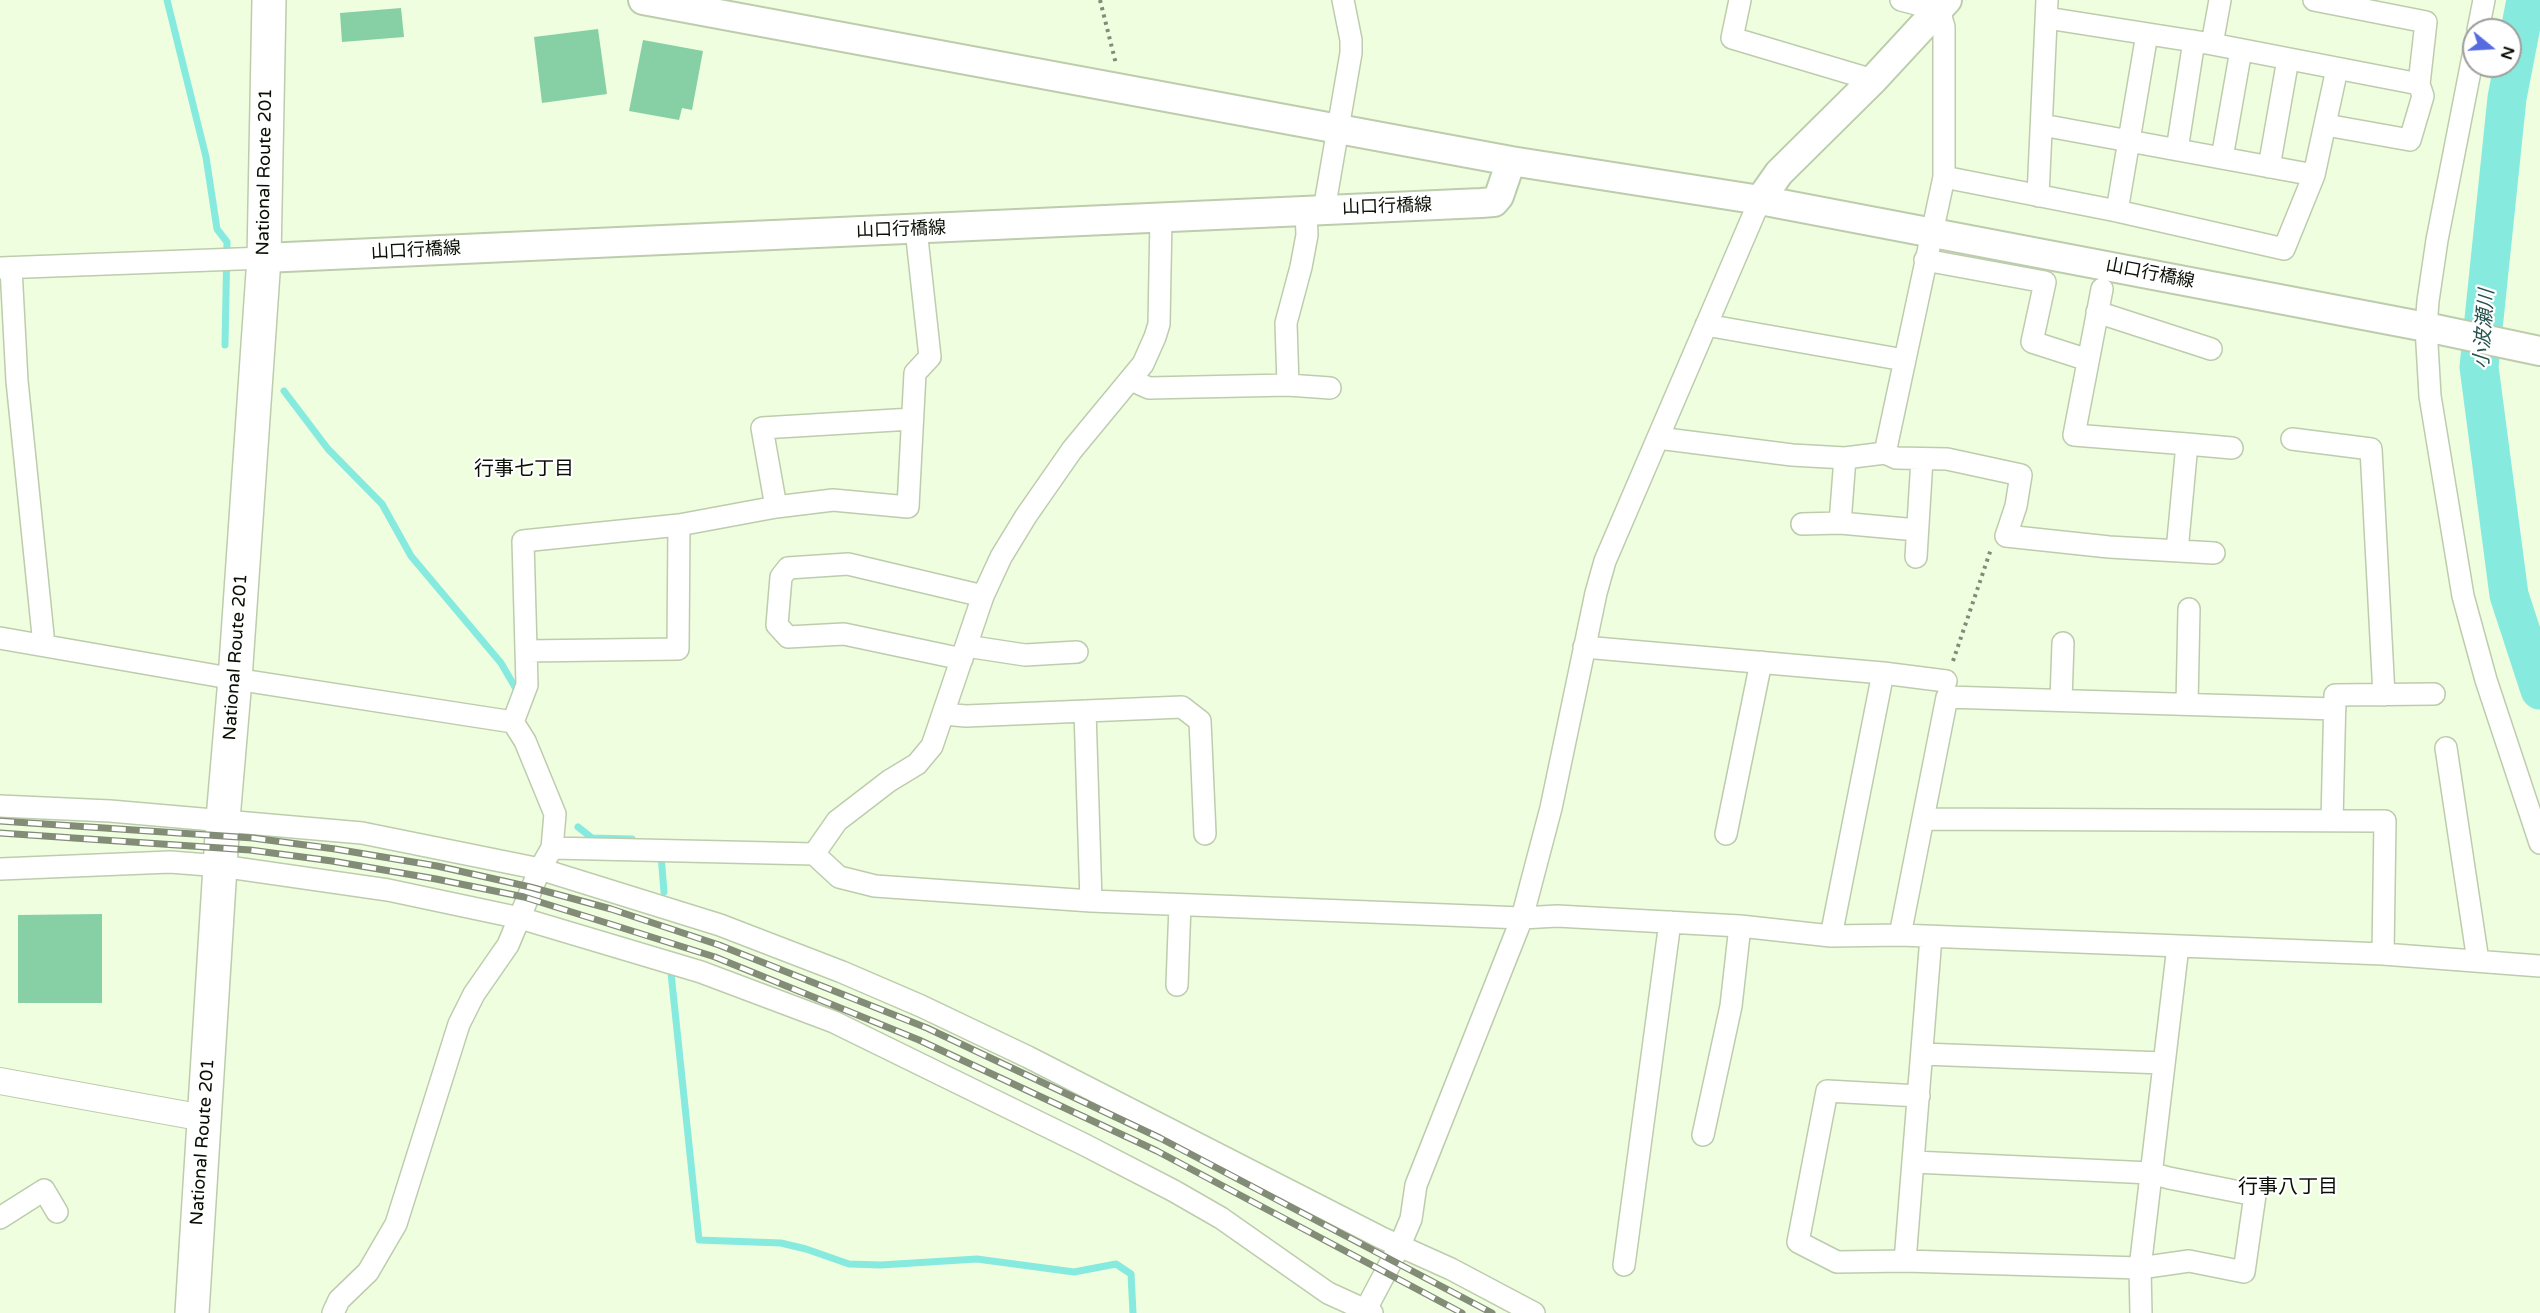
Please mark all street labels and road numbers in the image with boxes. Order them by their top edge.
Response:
street label: National Route 201 [253,88,277,256]
street label: 山口行橋線 [1342,195,1432,219]
street label: 山口行橋線 [856,218,946,242]
street label: 山口行橋線 [370,238,462,264]
street label: 山口行橋線 [2104,255,2196,293]
street label: National Route 201 [219,573,253,741]
street label: National Route 201 [186,1058,220,1226]

